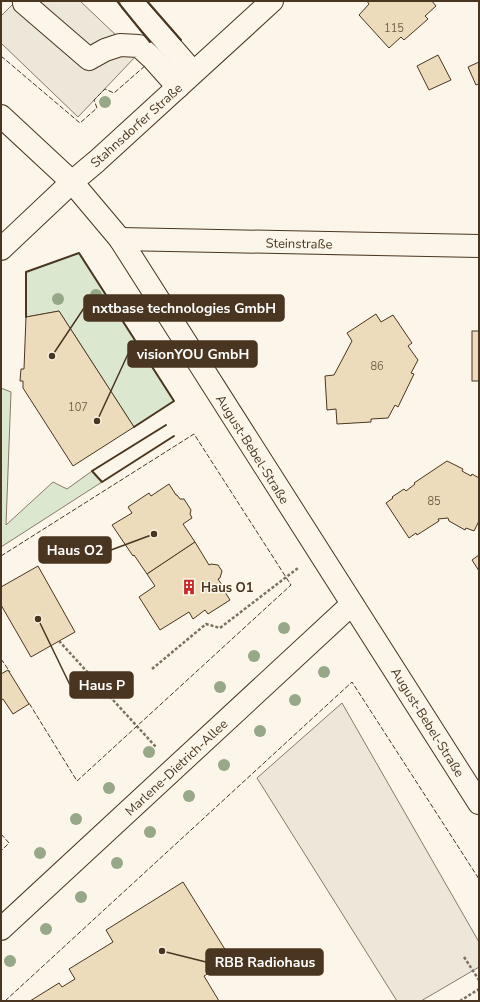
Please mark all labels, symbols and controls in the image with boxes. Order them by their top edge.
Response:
house number: 115 [384,21,404,36]
street label: Stahnsdorfer Straße [87,79,187,172]
street label: Steinstraße [265,234,333,254]
callout: nxtbase technologies GmbH [84,295,284,321]
text: nxtbase technologies GmbH [92,299,276,318]
callout: visionYOU GmbH [128,341,257,367]
text: visionYOU GmbH [136,345,249,364]
house number: 86 [370,359,384,374]
street label: August-Bebel-Straße [211,391,293,508]
house number: 107 [68,400,88,415]
house number: 85 [427,494,441,509]
callout: Haus O2 [39,537,111,563]
text: Haus O2 [47,541,103,560]
building icon: Haus O1 [180,578,198,596]
place label: Haus O1 [201,579,254,597]
street label: August-Bebel-Straße [386,664,468,781]
callout: Haus P [70,672,133,698]
text: Haus P [79,676,125,695]
street label: Marlene-Dietrich-Allee [121,715,232,820]
callout: RBB Radiohaus [206,949,323,975]
text: RBB Radiohaus [215,953,315,972]

